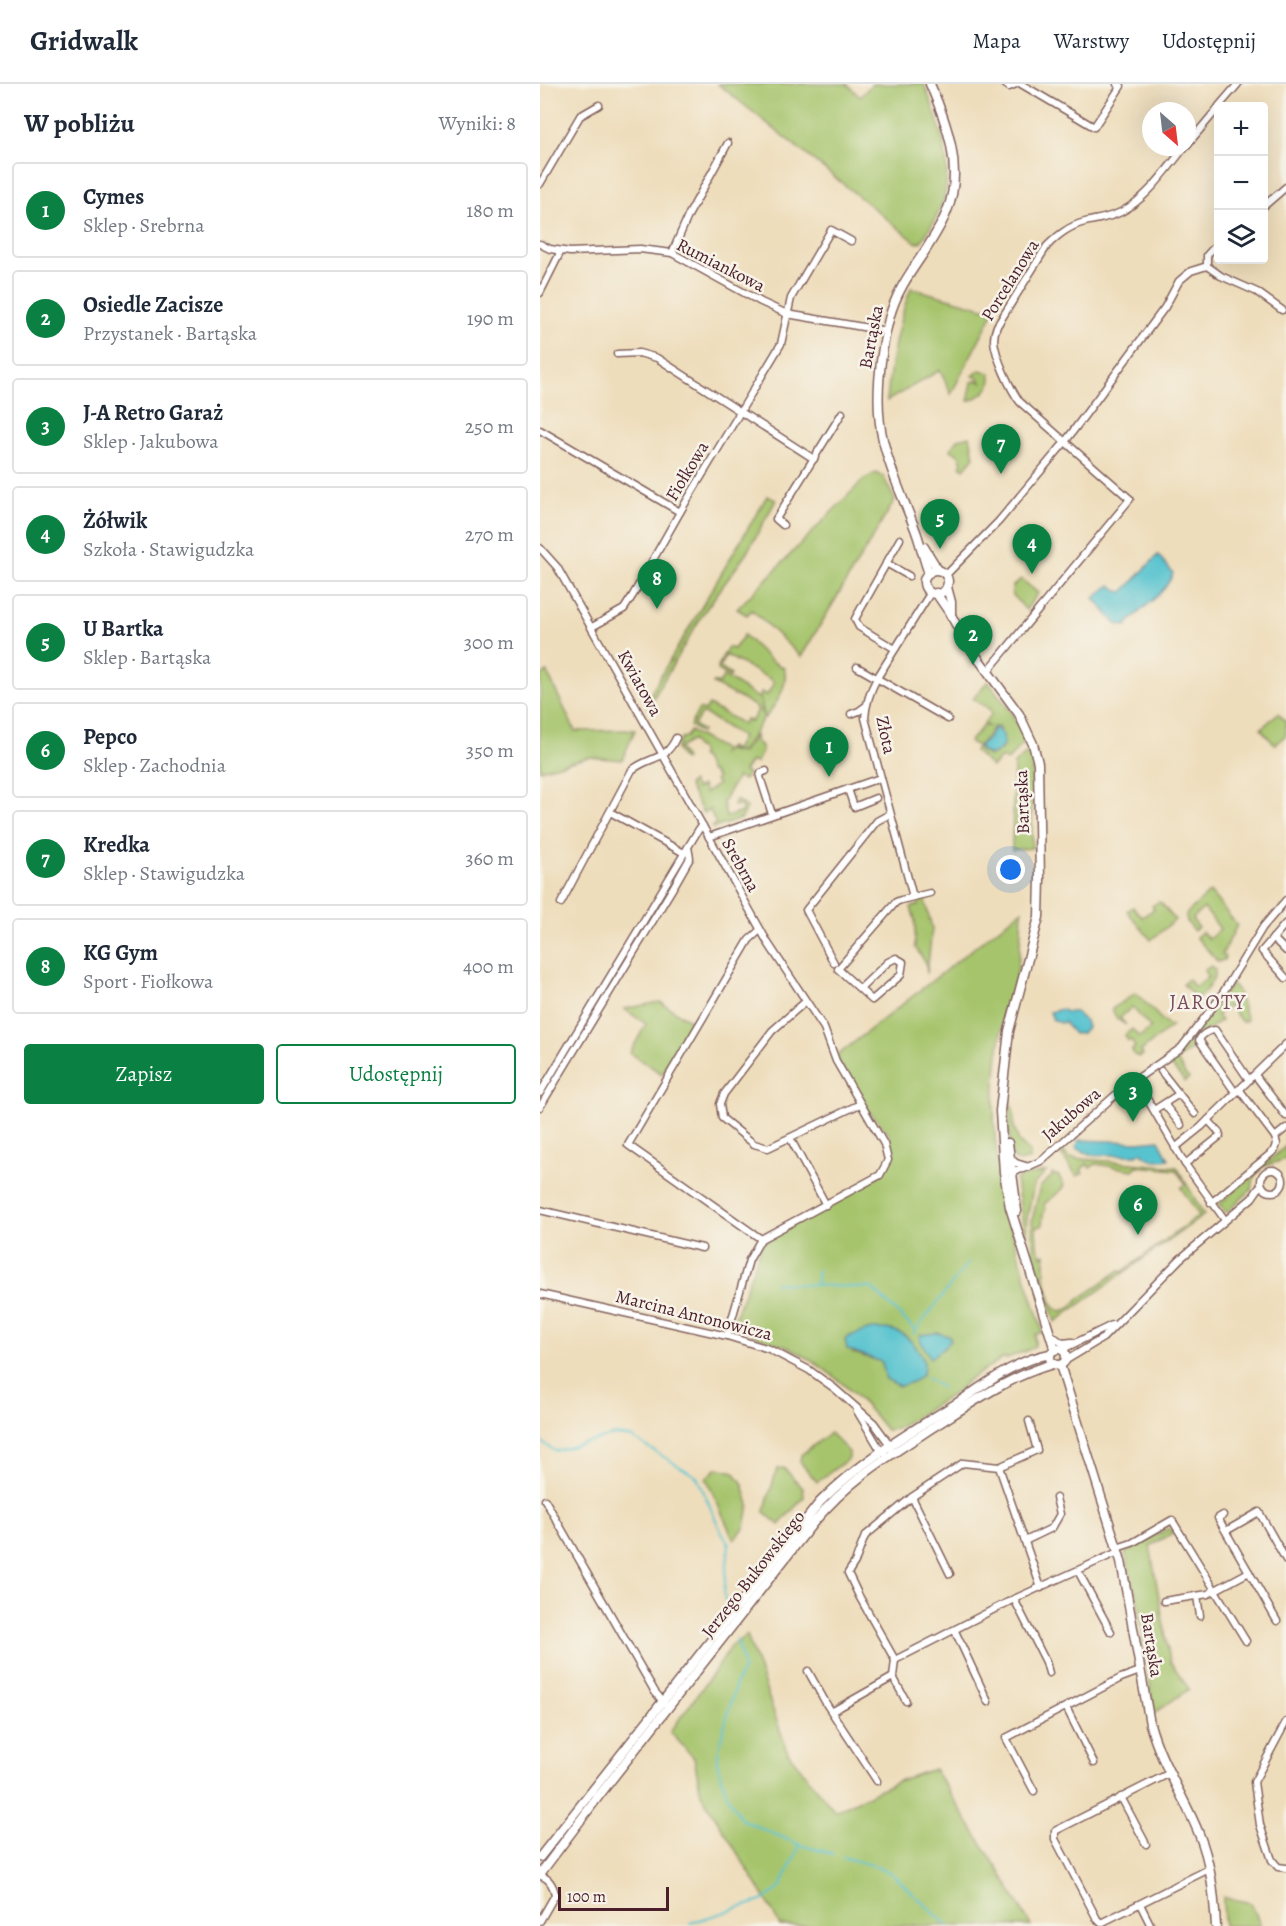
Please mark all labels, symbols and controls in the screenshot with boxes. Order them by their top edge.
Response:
text: Gridwalk [30,22,138,60]
text: Mapa [973,27,1021,55]
text: Warstwy [1054,27,1129,55]
text: Udostępnij [1162,27,1256,55]
north arrow [1142,102,1196,156]
map controls [1214,102,1268,264]
button: + [1214,102,1268,156]
text: W pobliżu [24,106,135,141]
text: Wyniki: 8 [438,110,516,137]
button: − [1214,156,1268,210]
text: Cymes [83,182,144,212]
text: 1 [42,197,49,224]
text: 180 m [466,197,514,224]
button: layers [1214,210,1268,264]
text: Sklep · Srebrna [83,212,205,239]
street label: Rumiankowa [673,232,770,298]
street label: Porcelanowa [975,234,1045,326]
text: Osiedle Zacisze [83,290,224,320]
street label: Bartąska [853,302,889,371]
text: 2 [41,305,50,332]
text: 190 m [467,305,514,332]
text: Przystanek · Bartąska [83,320,257,347]
text: J-A Retro Garaż [83,398,223,428]
text: 3 [41,413,50,440]
text: 250 m [465,413,514,440]
pin: 7 [982,424,1020,474]
text: Sklep · Jakubowa [83,428,219,455]
street label: Fiołkowa [660,436,715,505]
pin: 5 [920,500,960,549]
text: Żółwik [83,506,147,536]
text: 4 [41,521,50,548]
text: 270 m [465,521,514,548]
pin: 4 [1012,524,1052,574]
text: Szkoła · Stawigudzka [83,536,254,563]
pin: 8 [638,560,676,609]
text: U Bartka [83,614,164,644]
pin: 2 [954,616,992,665]
text: 5 [41,629,50,656]
text: 300 m [464,629,514,656]
text: Sklep · Bartąska [83,644,211,671]
street label: Kwiatowa [612,646,668,721]
street label: Złota [870,714,902,757]
text: Pepco [83,722,137,752]
pin: 1 [810,728,848,777]
text: 6 [41,737,50,764]
text: 350 m [466,737,514,764]
text: Sklep · Zachodnia [83,752,226,779]
street label: Bartąska [1009,769,1035,835]
text: Kredka [83,830,150,860]
street label: Srebrna [716,834,766,897]
text: 7 [41,845,50,872]
text: 360 m [465,845,514,872]
your location [996,855,1025,884]
text: Sklep · Stawigudzka [83,860,245,887]
text: KG Gym [83,938,158,968]
text: 8 [41,953,50,980]
text: 400 m [463,953,514,980]
text: Sport · Fiołkowa [83,968,213,995]
district label: JAROTY [1169,988,1247,1016]
button: Zapisz [24,1044,264,1104]
button: Udostępnij [276,1044,516,1104]
pin: 3 [1114,1072,1152,1122]
street label: Jakubowa [1036,1081,1106,1146]
pin: 6 [1118,1186,1158,1235]
street label: Marcina Antonowicza [613,1284,775,1346]
street label: Jerzego Bukowskiego [696,1505,810,1643]
street label: Bartąska [1135,1611,1169,1679]
scale bar [558,1884,669,1912]
text: 100 m [567,1886,606,1908]

